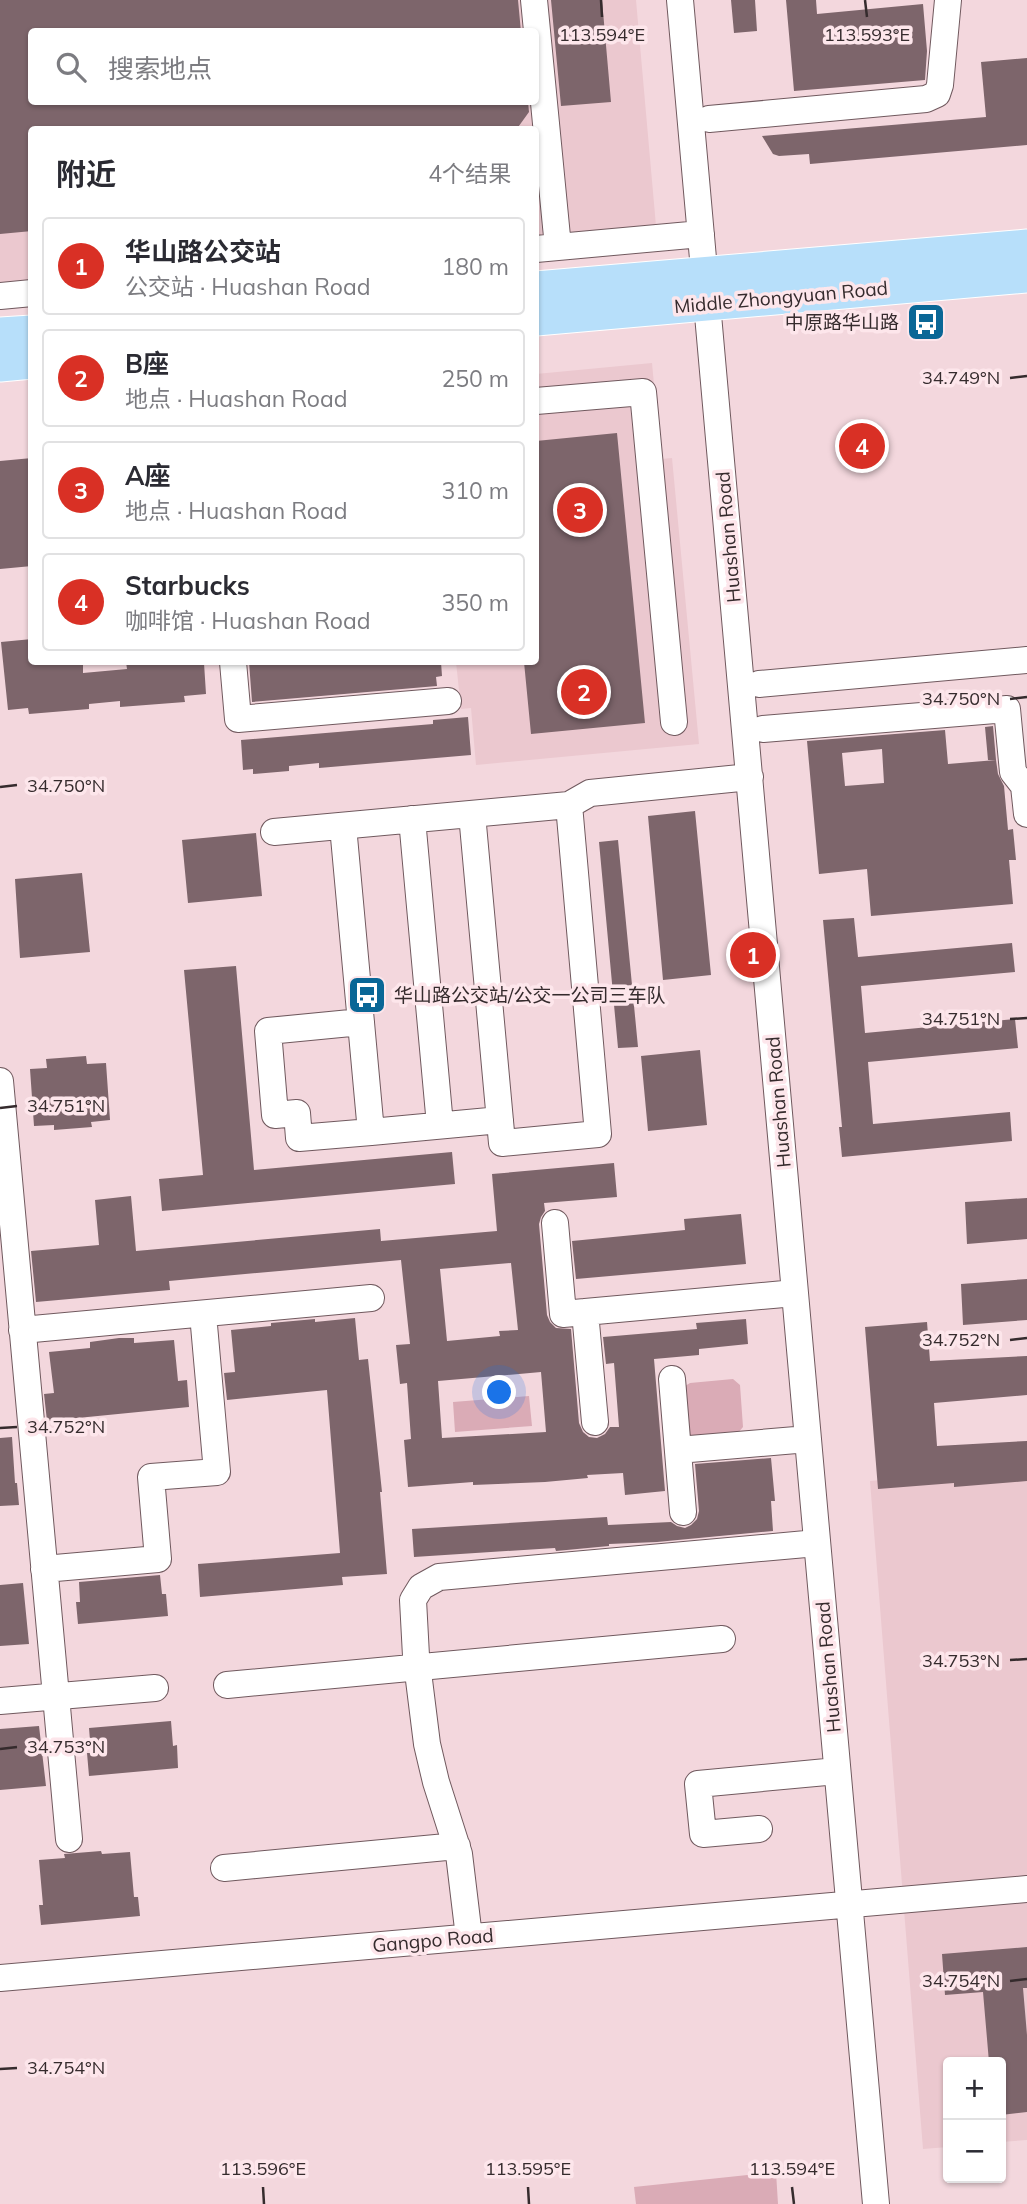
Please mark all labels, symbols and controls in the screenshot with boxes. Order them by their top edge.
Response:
text: 113.594°E [559,23,645,46]
text: 113.593°E [824,23,910,46]
search box [28,28,539,105]
icon: search [52,48,90,86]
text: 搜索地点 [108,52,212,85]
text: 附近 [56,155,116,193]
text: 4个结果 [428,159,511,188]
text: 华山路公交站 [125,235,281,268]
text: 1 [74,252,88,281]
text: 180 m [441,252,509,281]
text: 公交站 · Huashan Road [125,272,371,301]
street label: Middle Zhongyuan Road [673,276,889,318]
bus stop icon: 中原路华山路 [905,301,947,343]
place label: 中原路华山路 [785,310,899,334]
text: B座 [125,347,169,380]
text: 2 [74,364,88,393]
text: 250 m [441,364,509,393]
text: 34.749°N [922,366,1000,389]
text: 地点 · Huashan Road [125,384,348,413]
pin: 4 [839,420,885,472]
text: A座 [125,459,171,492]
street label: Huashan Road [710,470,746,604]
text: 3 [74,476,88,505]
text: 310 m [441,476,509,505]
pin: 3 [557,484,603,536]
text: 地点 · Huashan Road [125,496,348,525]
text: Starbucks [125,569,250,602]
text: 4 [74,588,88,617]
text: 350 m [441,588,509,617]
text: 咖啡馆 · Huashan Road [125,606,371,635]
pin: 2 [561,666,607,718]
text: 34.750°N [922,687,1000,710]
text: 34.750°N [27,774,105,797]
pin: 1 [730,929,776,981]
bus stop icon: 华山路公交站/公交一公司三车队 [346,974,388,1016]
place label: 华山路公交站/公交一公司三车队 [394,983,665,1007]
text: 34.751°N [922,1007,1000,1030]
street label: Huashan Road [760,1035,796,1169]
text: 34.751°N [27,1094,105,1117]
text: 34.752°N [922,1328,1000,1351]
your location [482,1375,516,1409]
text: 34.752°N [27,1415,105,1438]
street label: Huashan Road [810,1600,846,1734]
text: 34.753°N [922,1649,1000,1672]
text: 34.753°N [27,1735,105,1758]
street label: Gangpo Road [371,1923,495,1957]
text: 34.754°N [922,1969,1000,1992]
text: 34.754°N [27,2056,105,2079]
map controls [943,2057,1006,2183]
button: + [943,2057,1006,2120]
button: − [943,2120,1006,2183]
text: 113.596°E [220,2157,306,2180]
text: 113.595°E [485,2157,571,2180]
text: 113.594°E [749,2157,835,2180]

